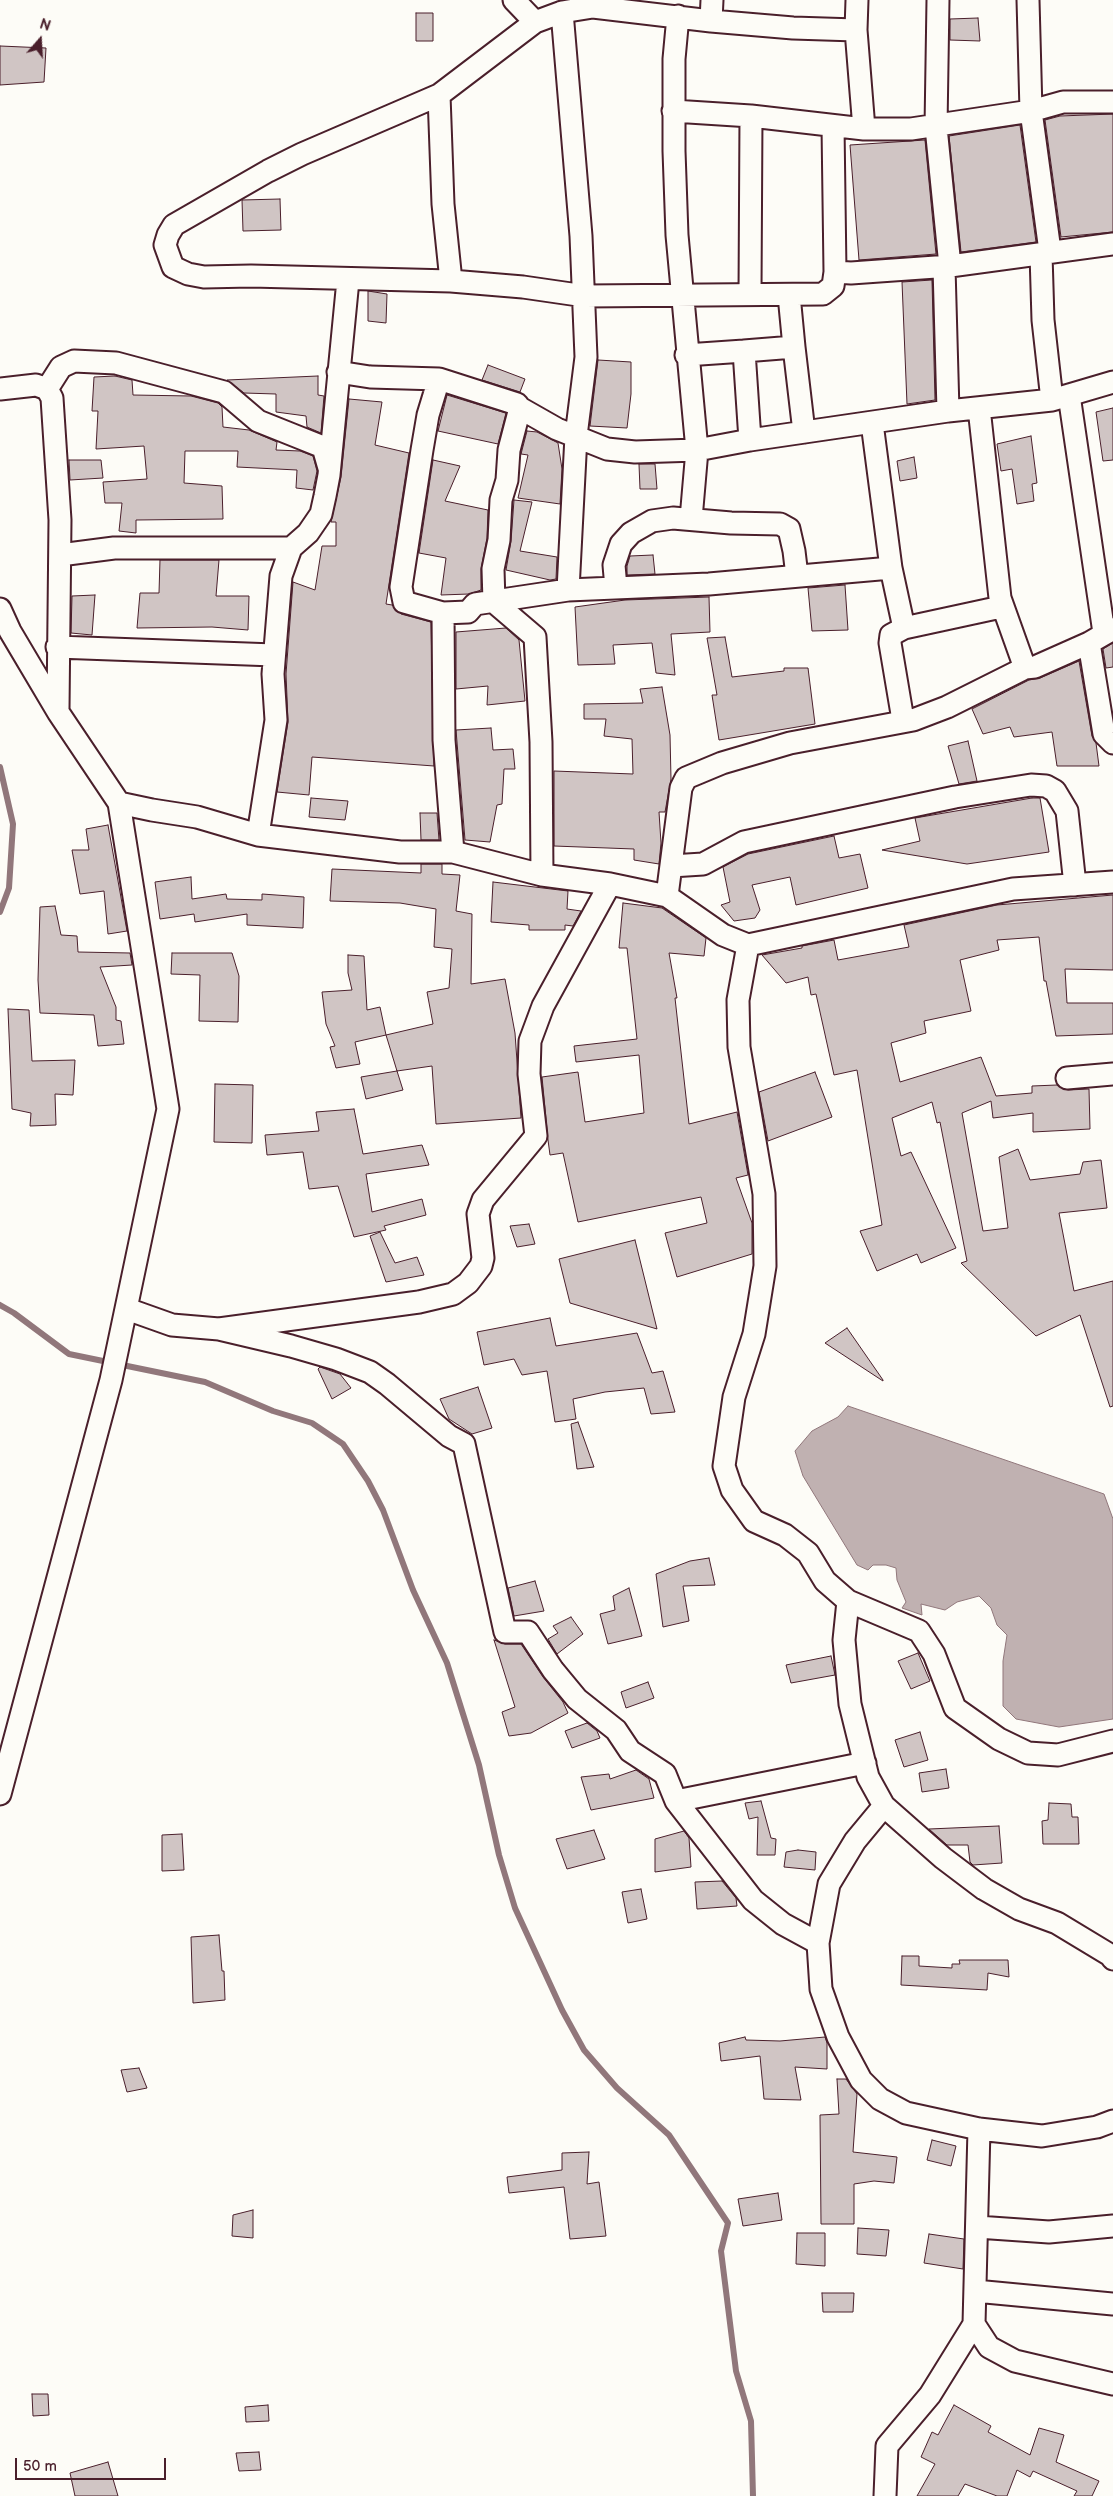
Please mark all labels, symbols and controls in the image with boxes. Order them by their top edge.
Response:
north arrow [15,15,65,65]
text: N [37,16,53,35]
scale bar [18,2448,169,2480]
text: 50 m [23,2457,57,2476]

